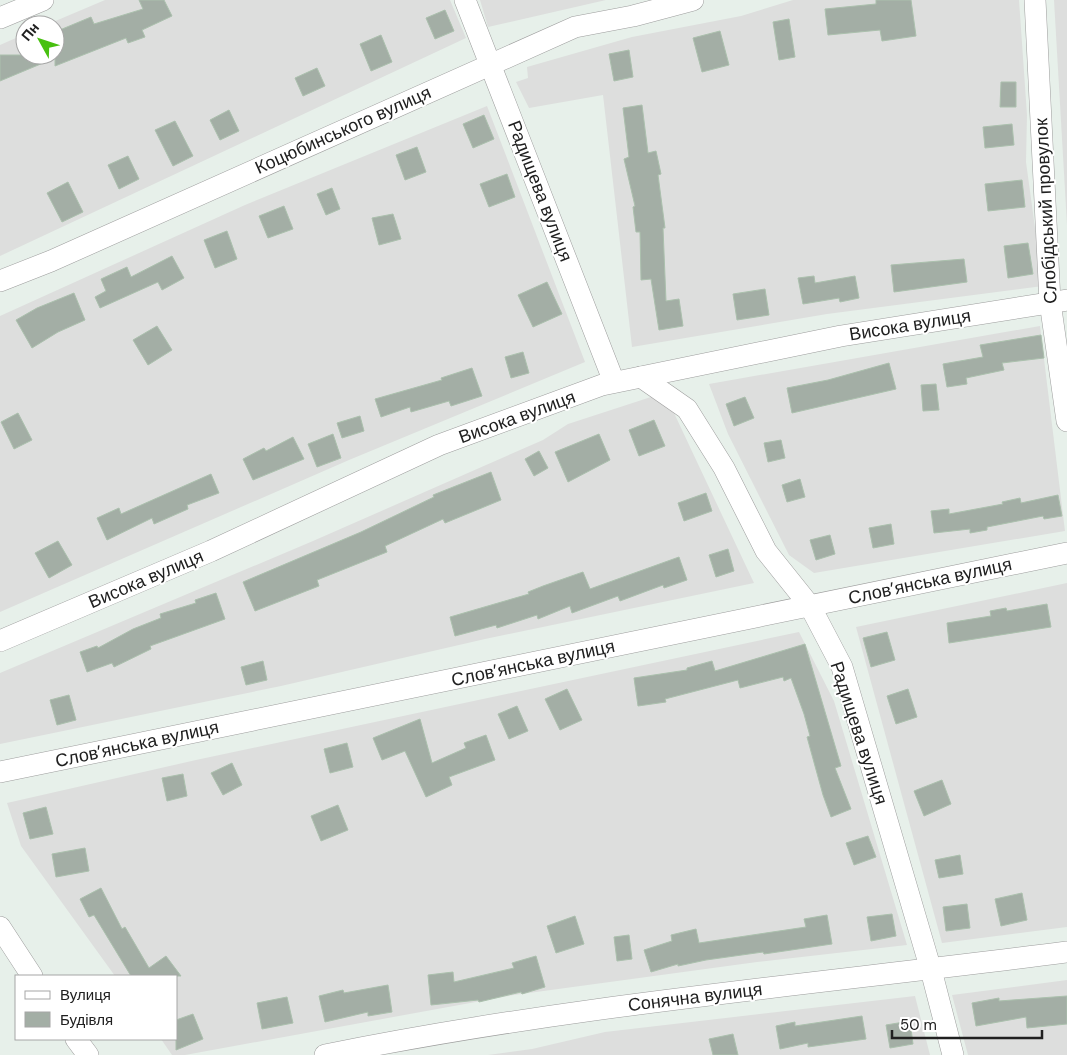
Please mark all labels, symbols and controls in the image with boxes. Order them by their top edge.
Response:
north arrow [15,15,65,65]
text: Пн [17,19,43,45]
street label: Коцюбинського вулиця [251,80,435,180]
street label: Радищева вулиця [502,117,578,265]
street label: Слобідський провулок [1029,117,1063,304]
street label: Висока вулиця [848,304,972,346]
street label: Висока вулиця [455,385,579,449]
street label: Висока вулиця [85,544,207,614]
street label: Слов’янська вулиця [846,552,1014,610]
street label: Слов’янська вулиця [449,634,617,692]
street label: Радищева вулиця [825,658,893,808]
street label: Слов’янська вулиця [53,715,221,773]
legend [15,975,178,1040]
street label: Сонячна вулиця [626,977,764,1017]
text: Вулиця [60,985,111,1005]
scale bar [892,1008,1042,1040]
text: Будівля [60,1010,113,1030]
text: 50 m [900,1015,937,1035]

